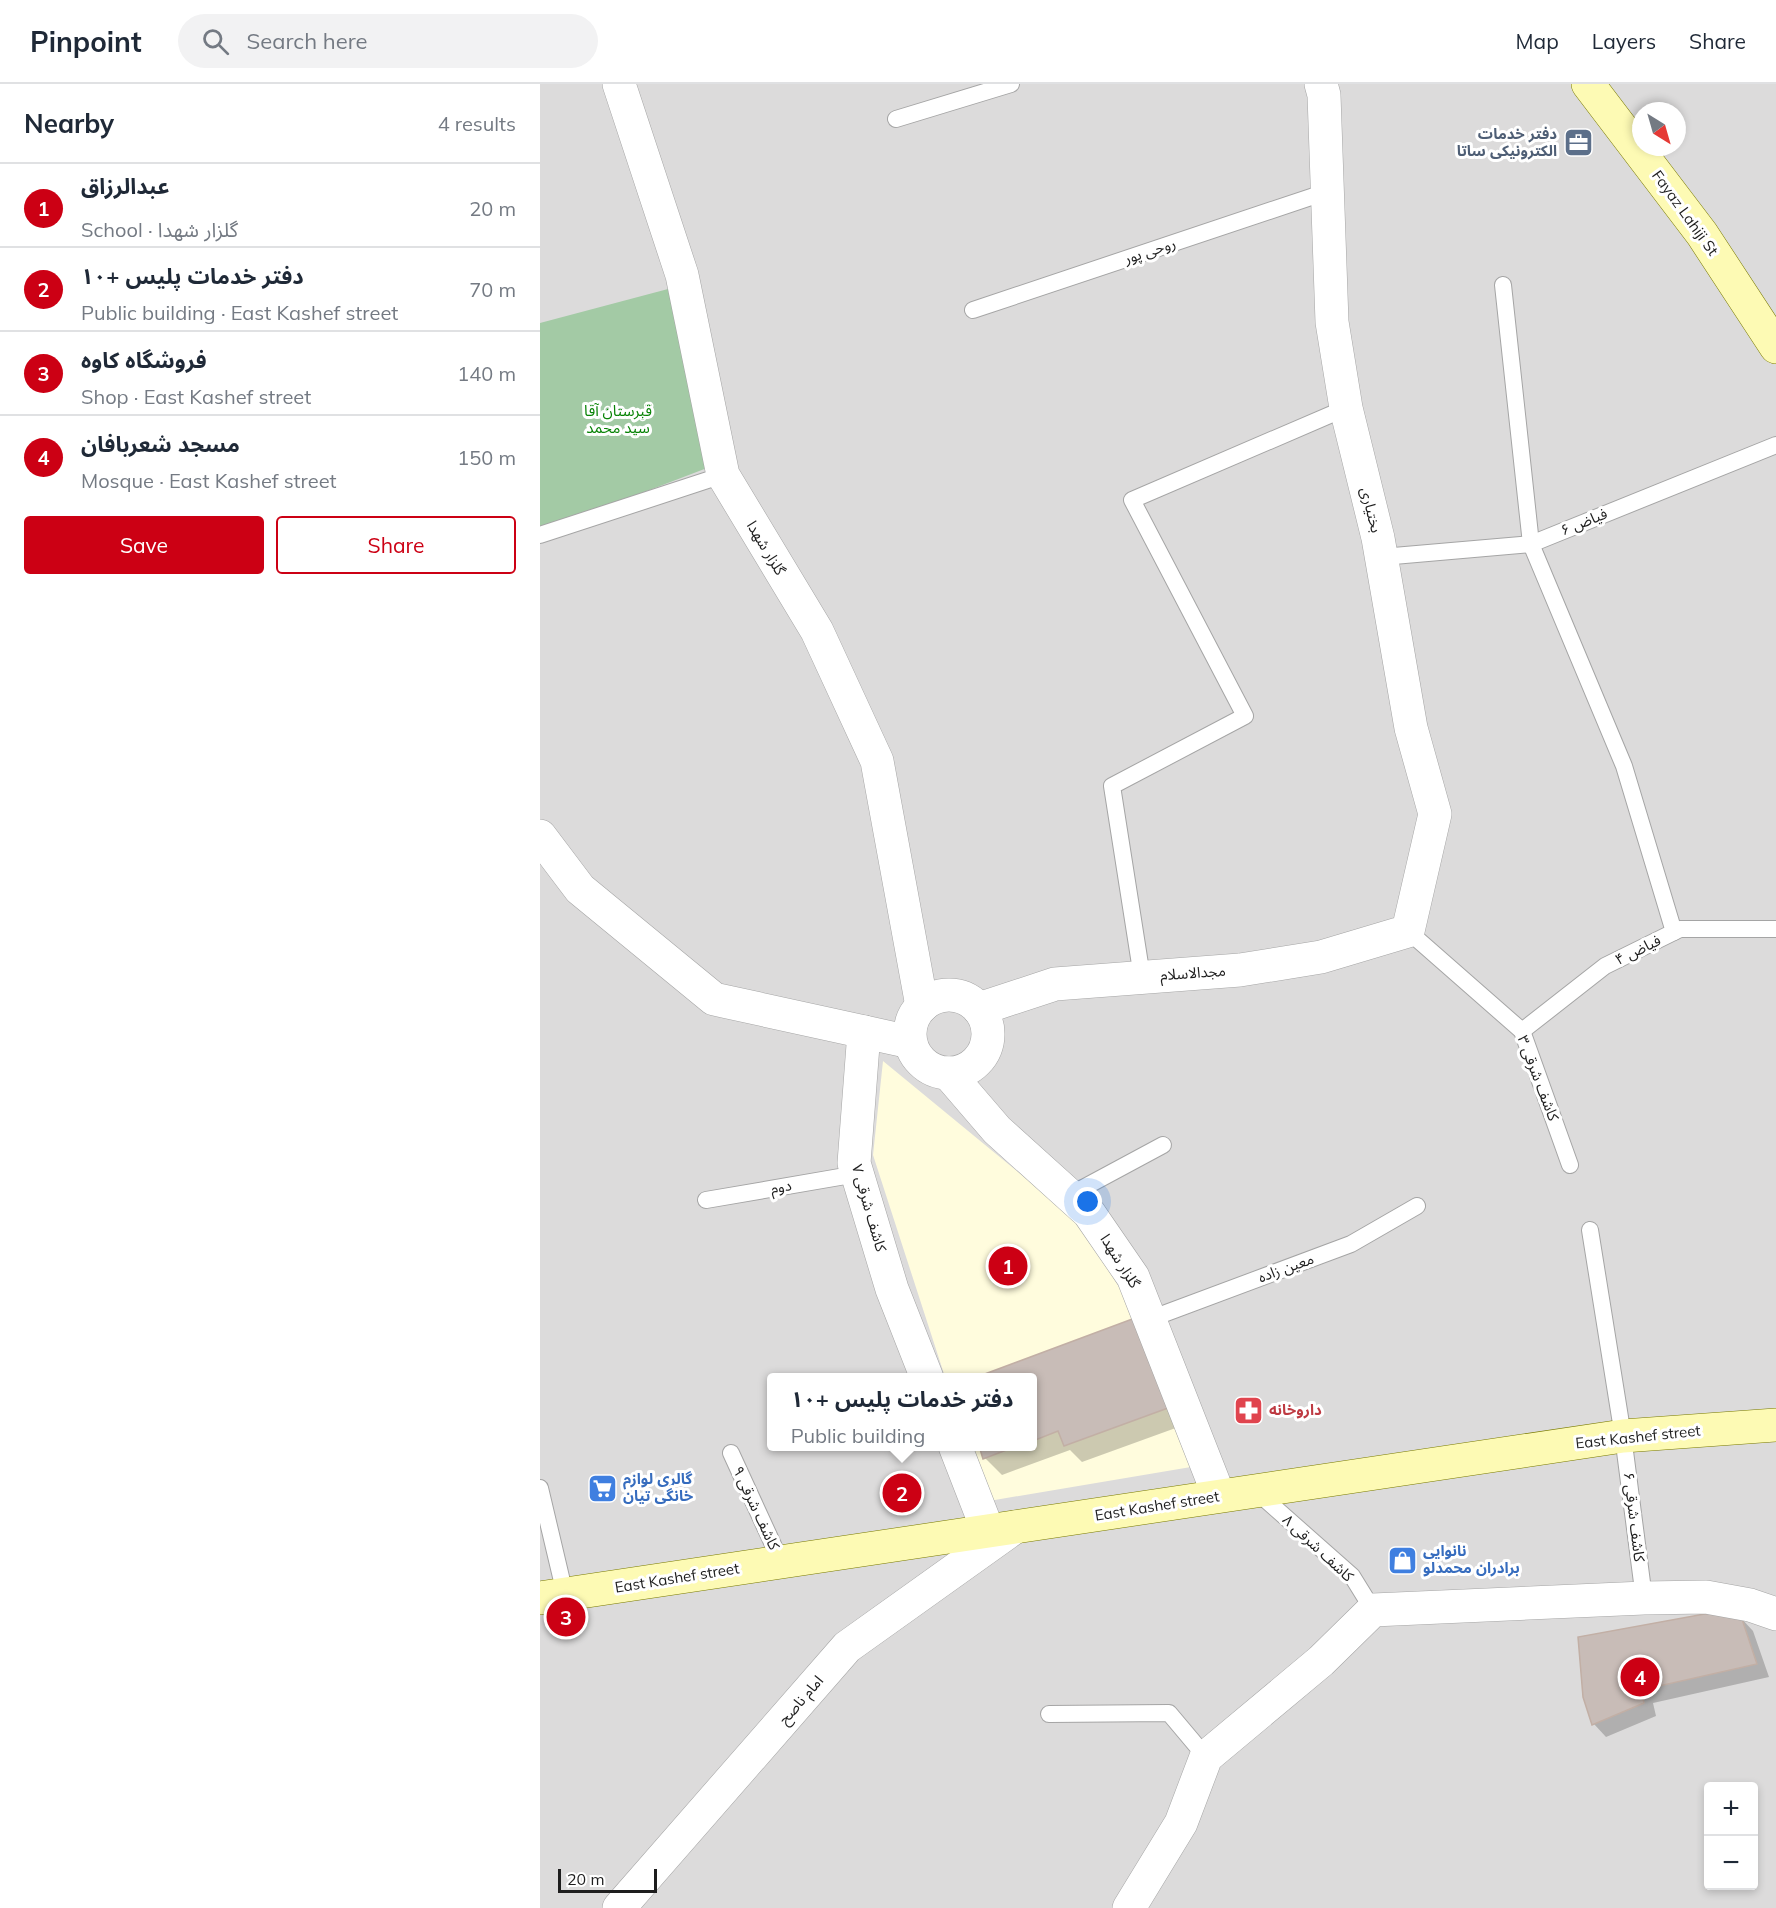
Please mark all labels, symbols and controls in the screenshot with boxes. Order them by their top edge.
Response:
search box [178,14,598,68]
text: Pinpoint [30,24,142,59]
icon: search [199,25,232,58]
text: Search here [247,27,368,55]
text: Map [1516,28,1559,54]
text: Layers [1592,28,1656,54]
text: Share [1689,28,1746,54]
north arrow [1632,102,1686,156]
text: Nearby [24,107,114,140]
text: 4 results [438,111,516,136]
place label: دفتر خدمات الکترونیکی ساتا [1457,124,1557,160]
office icon: دفتر خدمات الکترونیکی ساتا [1562,127,1594,159]
street label: Fayaz Lahiji St [1648,166,1723,259]
text: عبدالرزاق [81,172,169,200]
text: 1 [38,196,50,221]
text: 20 m [469,196,516,221]
text: School · گلزار شهدا [81,217,238,242]
street label: روحی پور [1121,233,1178,269]
text: دفتر خدمات پلیس +۱۰ [81,262,304,290]
text: 2 [38,277,50,302]
text: 70 m [469,277,516,302]
text: Public building · East Kashef street [81,300,398,325]
text: فروشگاه کاوه [81,346,207,374]
text: 3 [38,361,50,386]
text: 140 m [457,361,516,386]
text: Shop · East Kashef street [81,384,311,409]
park label: قبرستان آقا سید محمد [584,401,652,437]
text: مسجد شعربافان [81,430,240,458]
text: 4 [38,445,50,470]
text: 150 m [457,445,516,470]
text: Mosque · East Kashef street [81,468,337,493]
street label: بختیاری [1357,485,1386,535]
street label: فیاض ۶ [1558,503,1610,539]
button: Save [24,516,264,574]
button: Share [276,516,516,574]
street label: گلزار شهدا [743,517,790,579]
street label: فیاض ۴ [1612,930,1664,969]
street label: مجدالاسلام [1160,961,1227,986]
street label: کاشف شرقی ۳ [1513,1032,1564,1124]
street label: کاشف شرقی ۷ [848,1162,891,1255]
street label: دوم [769,1175,793,1200]
your location [1073,1187,1102,1216]
street label: گلزار شهدا [1096,1230,1145,1292]
pin: 1 [988,1244,1028,1288]
street label: معین زاده [1255,1249,1316,1286]
popup [767,1373,1037,1451]
text: دفتر خدمات پلیس +۱۰ [791,1385,1013,1413]
pharmacy icon: داروخانه [1232,1394,1264,1426]
place label: داروخانه [1269,1400,1322,1419]
street label: East Kashef street [1574,1420,1701,1453]
text: Public building [791,1423,925,1448]
street label: کاشف شرقی ۹ [729,1463,784,1553]
place label: گالری لوازم خانگی تیان [623,1469,694,1505]
pin: 2 [882,1470,922,1516]
street label: کاشف شرقی ۶ [1620,1471,1650,1564]
supermarket icon: گالری لوازم خانگی تیان [586,1472,618,1504]
street label: East Kashef street [1093,1486,1220,1525]
street label: کاشف شرقی ۸ [1279,1510,1358,1586]
place label: نانوایی برادران محمدلو [1423,1541,1520,1577]
shop icon: نانوایی برادران محمدلو [1386,1544,1418,1576]
street label: East Kashef street [613,1558,740,1597]
pin: 3 [546,1594,586,1640]
pin: 4 [1620,1654,1660,1700]
street label: امام ناصح [774,1671,829,1730]
map controls [1704,1782,1758,1890]
button: + [1704,1782,1758,1836]
button: − [1704,1836,1758,1890]
scale bar [558,1866,657,1894]
text: 20 m [567,1869,604,1889]

